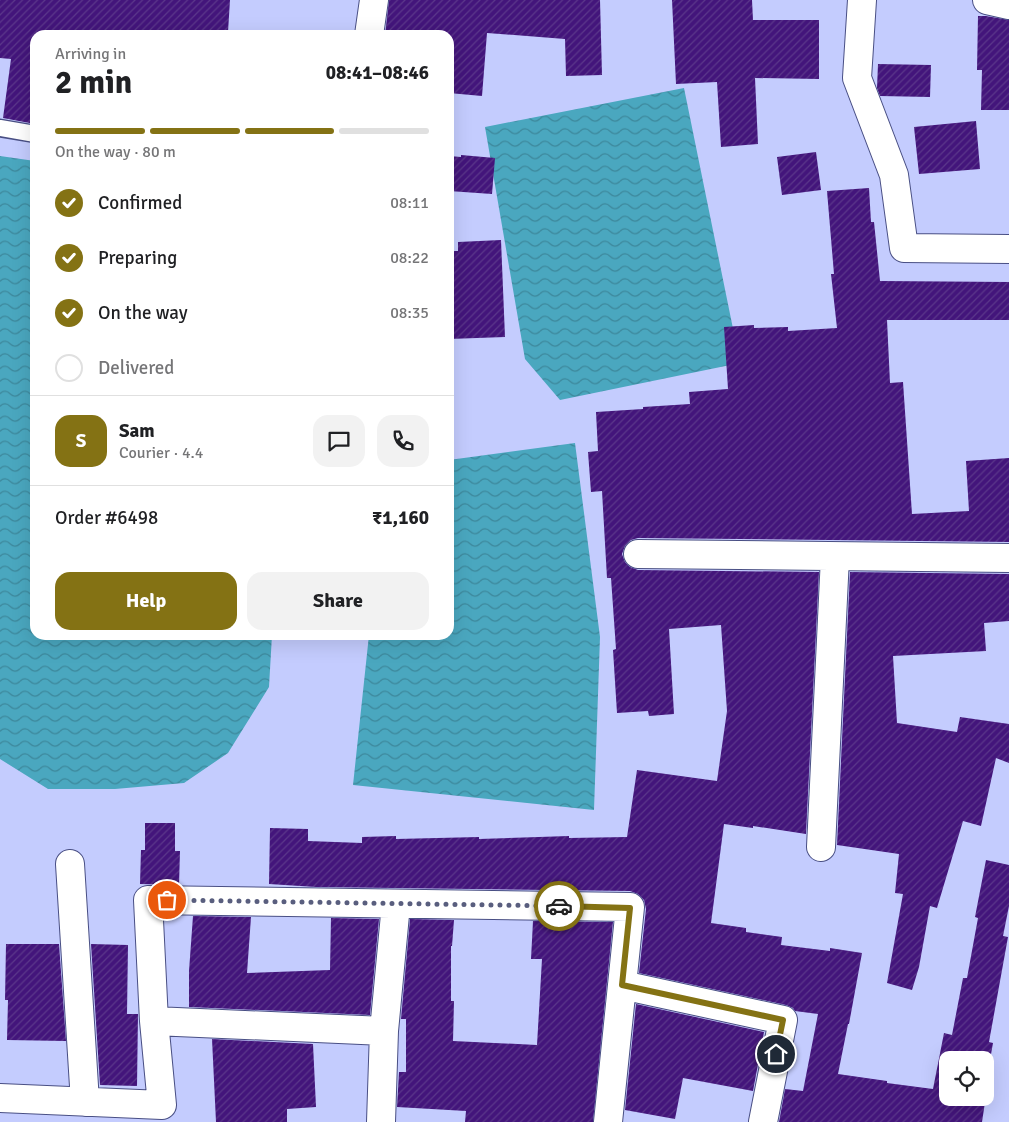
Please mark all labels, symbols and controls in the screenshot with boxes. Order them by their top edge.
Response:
text: Arriving in [55,44,126,64]
text: 08:41–08:46 [326,61,429,85]
text: 2 min [55,63,132,102]
text: On the way · 80 m [55,142,176,162]
icon: check [55,189,83,217]
text: Confirmed [98,191,182,215]
text: 08:11 [390,193,429,213]
icon: check [55,244,83,272]
text: Preparing [98,246,177,270]
text: 08:22 [390,248,429,268]
icon: check [55,299,83,327]
text: On the way [98,301,188,325]
text: 08:35 [390,303,429,323]
text: Delivered [98,356,174,380]
button: chat [313,415,365,467]
button: phone [377,415,429,467]
text: Sam [119,419,155,443]
text: S [76,429,86,453]
text: Courier · 4.4 [119,443,203,463]
text: Order #6498 [55,506,158,530]
text: ₹1,160 [372,506,429,530]
button: Help [55,572,237,630]
button: Share [247,572,429,630]
pin [146,879,188,921]
courier [534,881,584,931]
icon: bag [153,886,181,914]
icon: car [545,892,573,920]
pin [755,1033,797,1075]
icon: home [762,1040,790,1068]
map controls [939,1051,994,1106]
button: locate [939,1051,994,1106]

